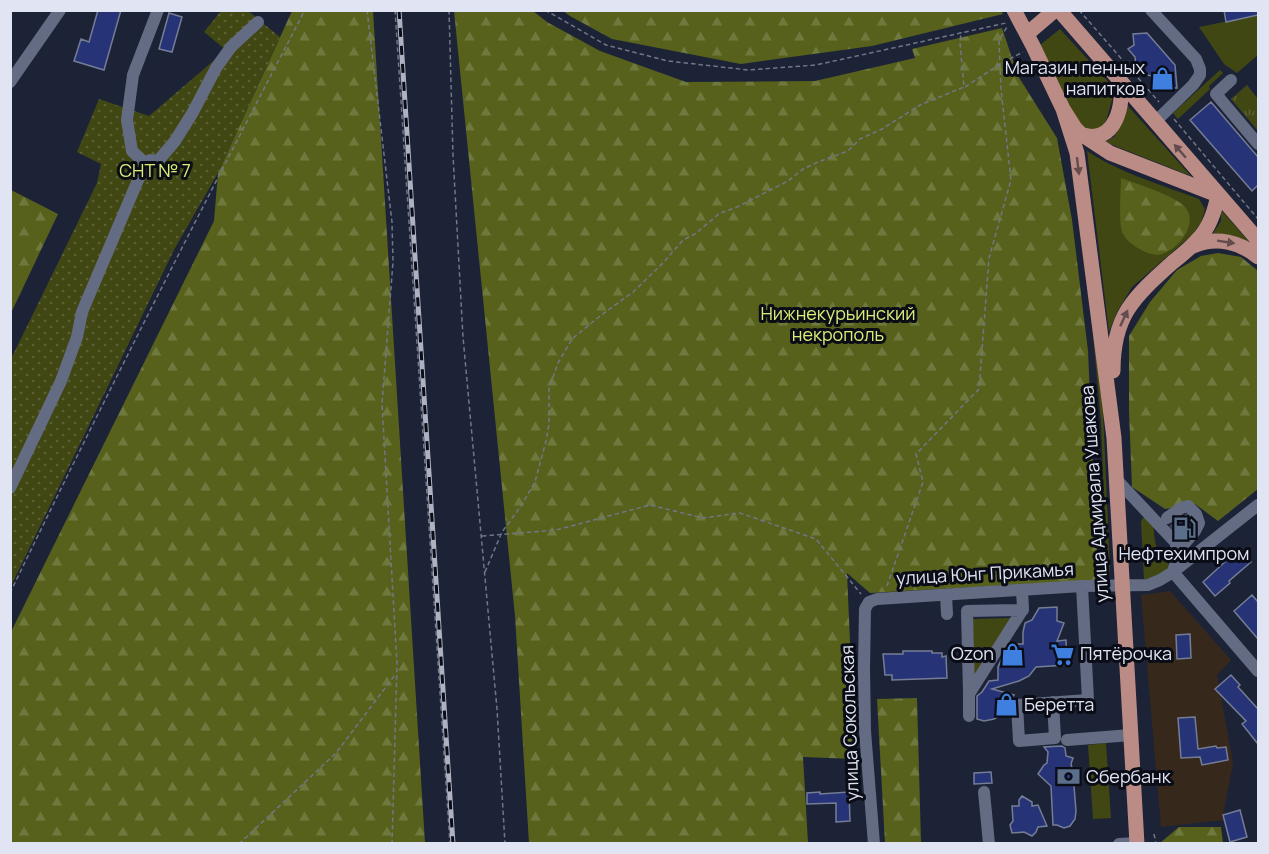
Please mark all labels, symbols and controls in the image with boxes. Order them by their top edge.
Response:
place label: Магазин пенных напитков [1005,55,1146,100]
shop icon: Магазин пенных напитков [1150,65,1176,91]
one-way arrow [1174,144,1187,159]
one-way arrow [1074,156,1083,175]
park label: СНТ № 7 [119,158,191,182]
one-way arrow [1217,238,1236,247]
park label: Нижнекурьинский некрополь [761,301,915,346]
one-way arrow [1119,310,1128,327]
street label: улица Адмирала Ушакова [1074,385,1114,603]
fuel station icon: Нефтехимпром [1171,515,1197,541]
place label: Нефтехимпром [1118,541,1250,565]
street label: улица Юнг Прикамья [896,556,1074,590]
place label: Ozon [951,641,994,665]
shop icon: Ozon [999,641,1025,667]
supermarket icon: Пятёрочка [1049,641,1075,667]
place label: Пятёрочка [1080,641,1172,665]
street label: улица Сокольская [834,645,864,801]
shop icon: Беретта [993,692,1019,718]
place label: Беретта [1024,692,1094,716]
bank icon: Сбербанк [1055,764,1081,790]
place label: Сбербанк [1086,764,1172,788]

